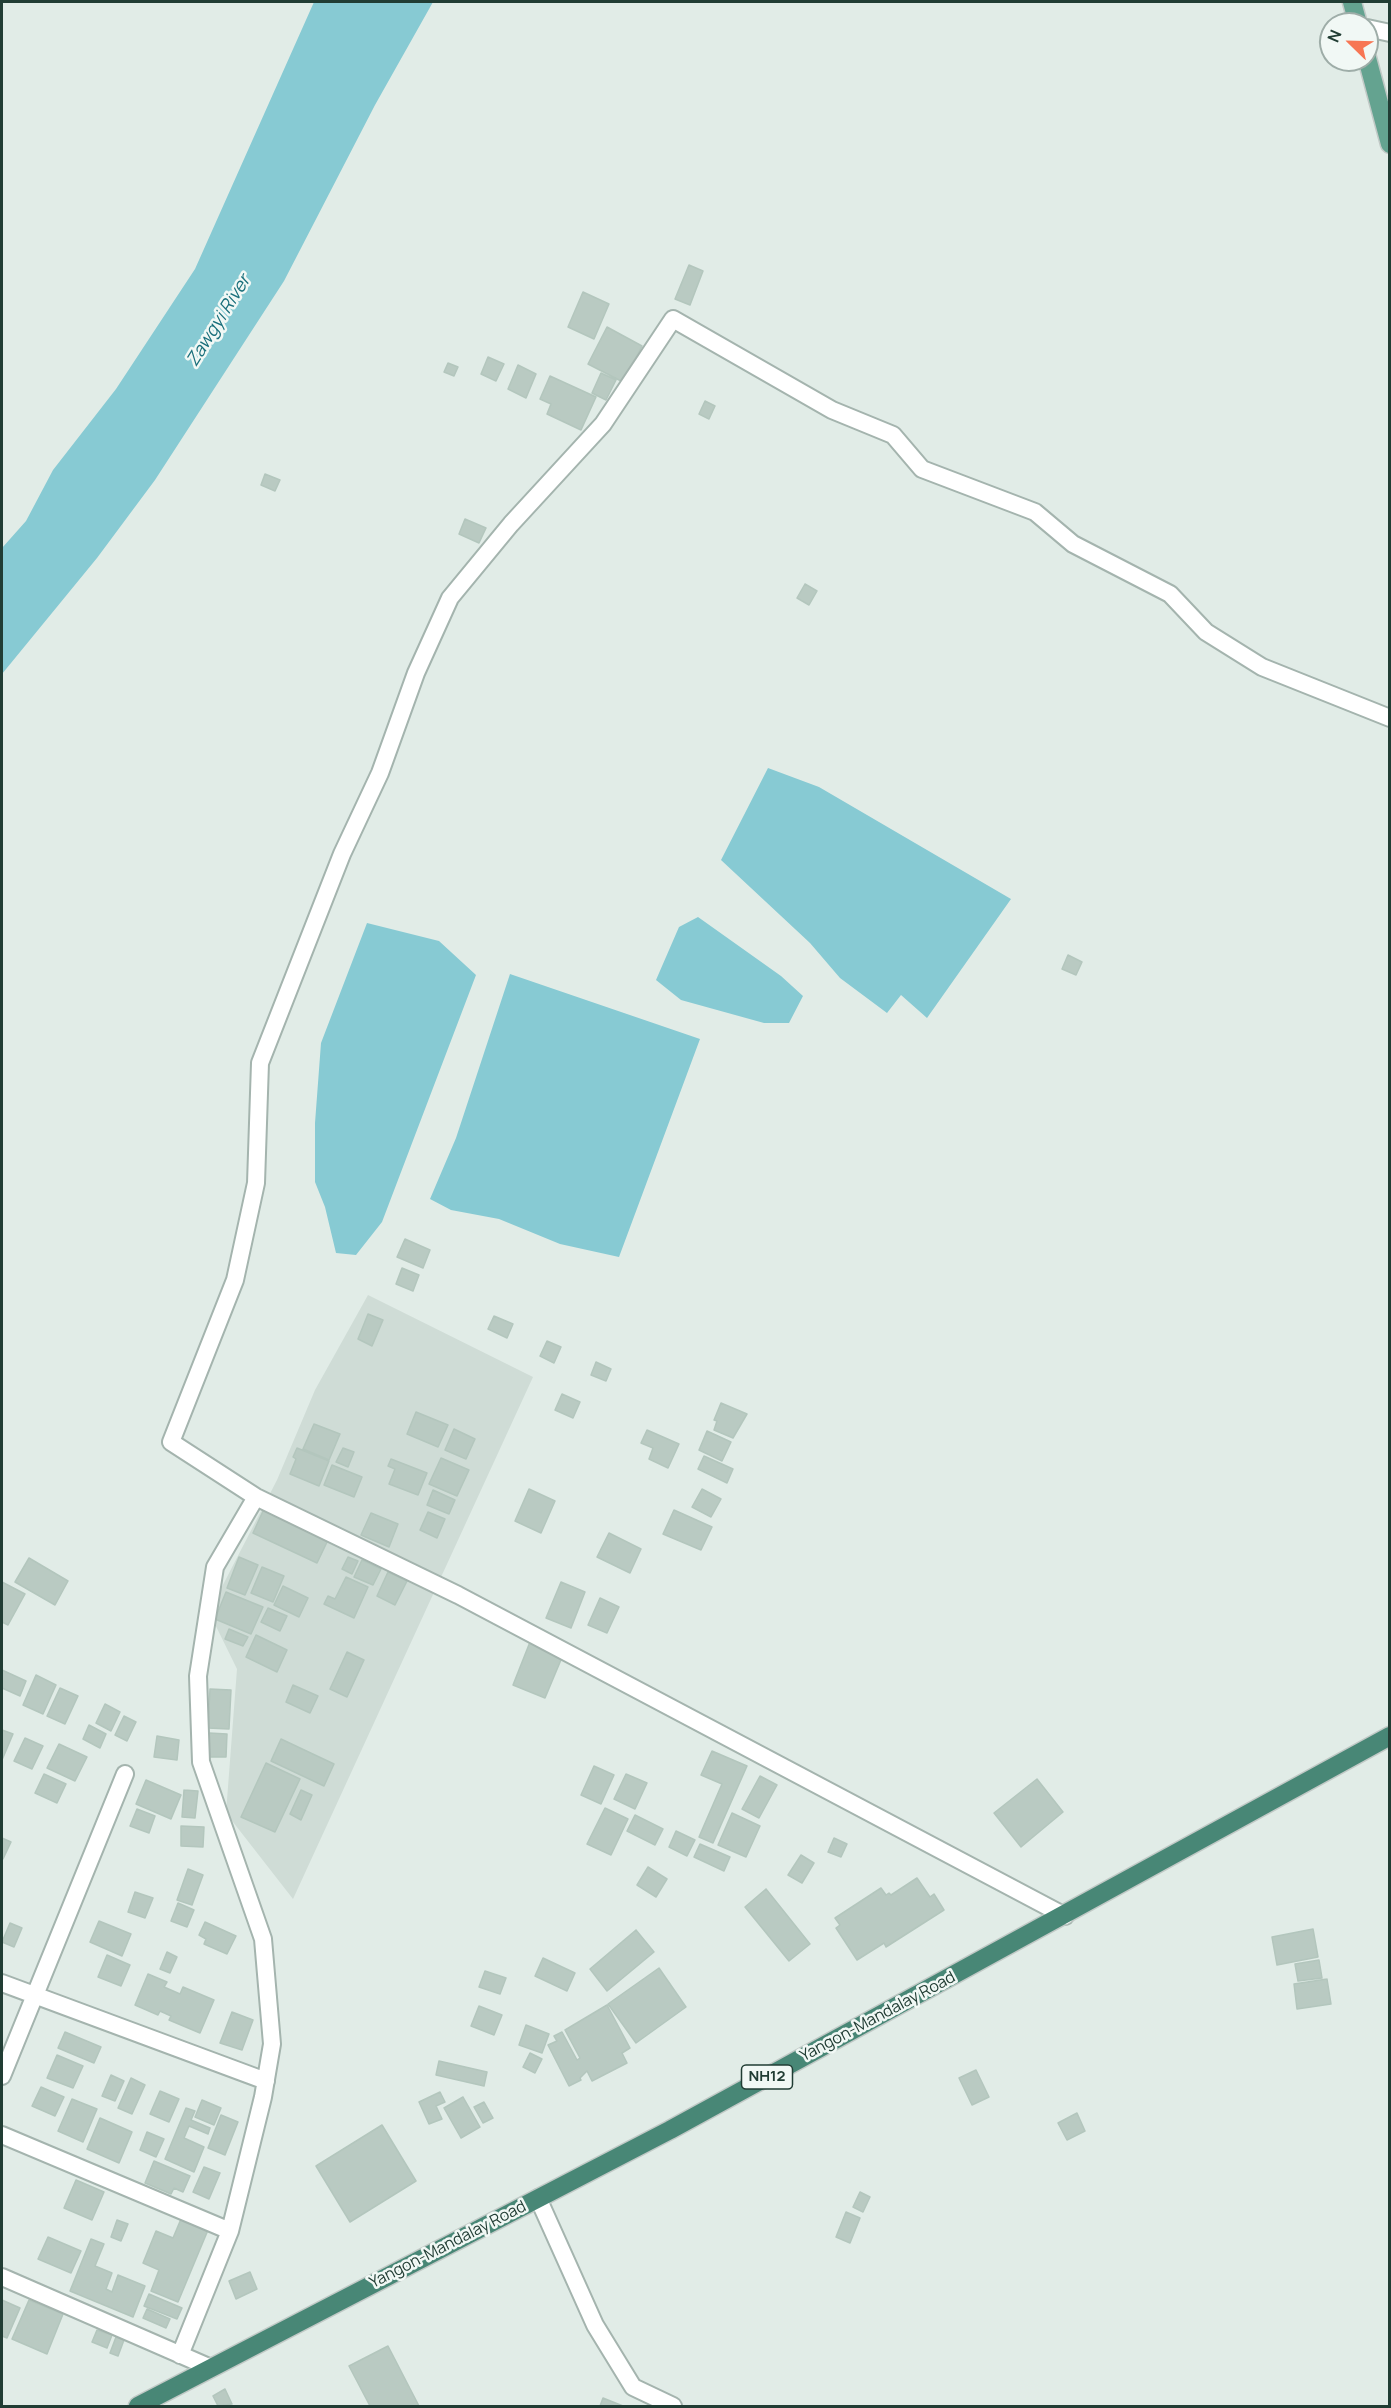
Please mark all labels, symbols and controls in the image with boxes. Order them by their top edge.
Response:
north arrow [1319,12,1379,72]
text: N [1322,26,1347,45]
water label: Zawgyi River [182,271,256,371]
street label: Yangon-Mandalay Road [797,1968,959,2066]
road number: NH12 [742,2065,792,2089]
street label: Yangon-Mandalay Road [367,2197,529,2293]

